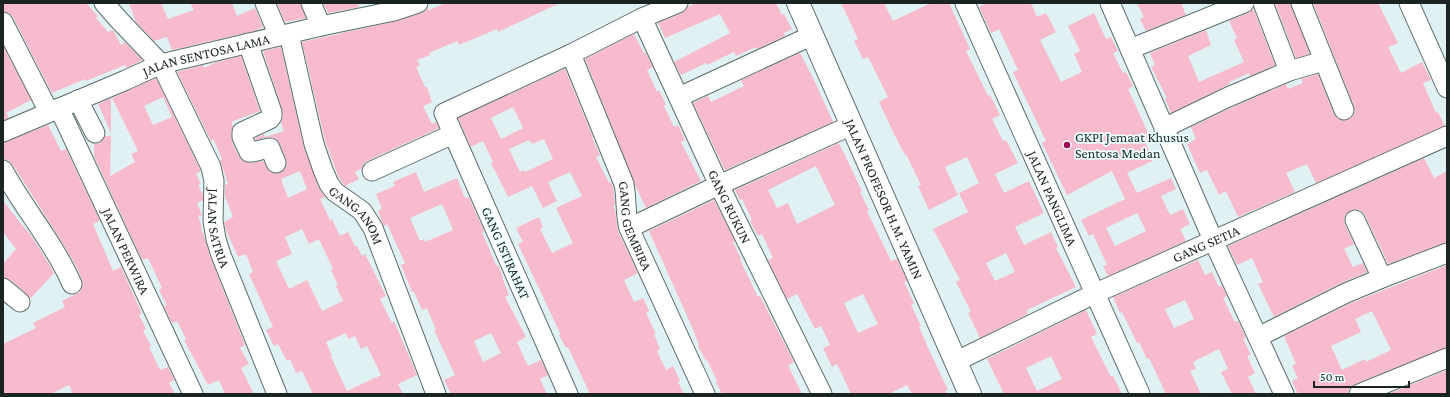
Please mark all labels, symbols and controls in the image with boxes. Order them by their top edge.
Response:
street label: JALAN SENTOSA LAMA [138,30,271,80]
street label: JALAN PROFESOR H.M. YAMIN [841,114,926,282]
place label: GKPI Jemaat Khusus Sentosa Medan [1075,129,1189,161]
marker: GKPI Jemaat Khusus Sentosa Medan [1062,140,1072,150]
street label: JALAN PANGLIMA [1023,146,1081,248]
street label: GANG RUKUN [705,167,755,246]
street label: GANG GEMBIRA [616,180,655,273]
street label: GANG ANOM [325,183,387,247]
street label: JALAN SATRIA [205,186,233,270]
street label: JALAN PERWIRA [98,204,153,297]
street label: GANG ISTIRAHAT [478,204,534,302]
street label: GANG SETIA [1170,222,1242,266]
scale bar [1314,363,1409,389]
text: 50 m [1320,370,1345,384]

